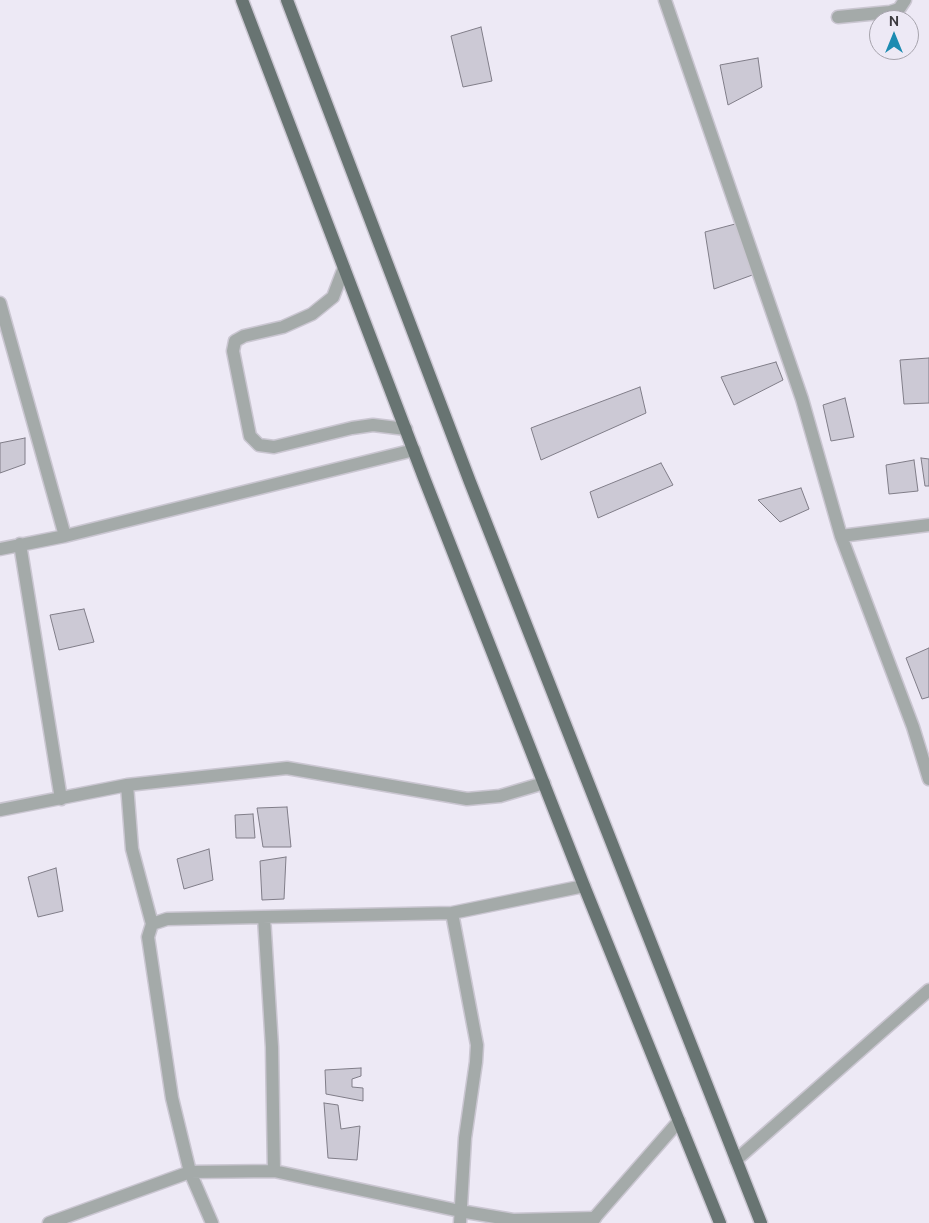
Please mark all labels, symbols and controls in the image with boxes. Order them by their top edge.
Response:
north arrow [869,10,919,60]
text: N [889,13,899,29]

